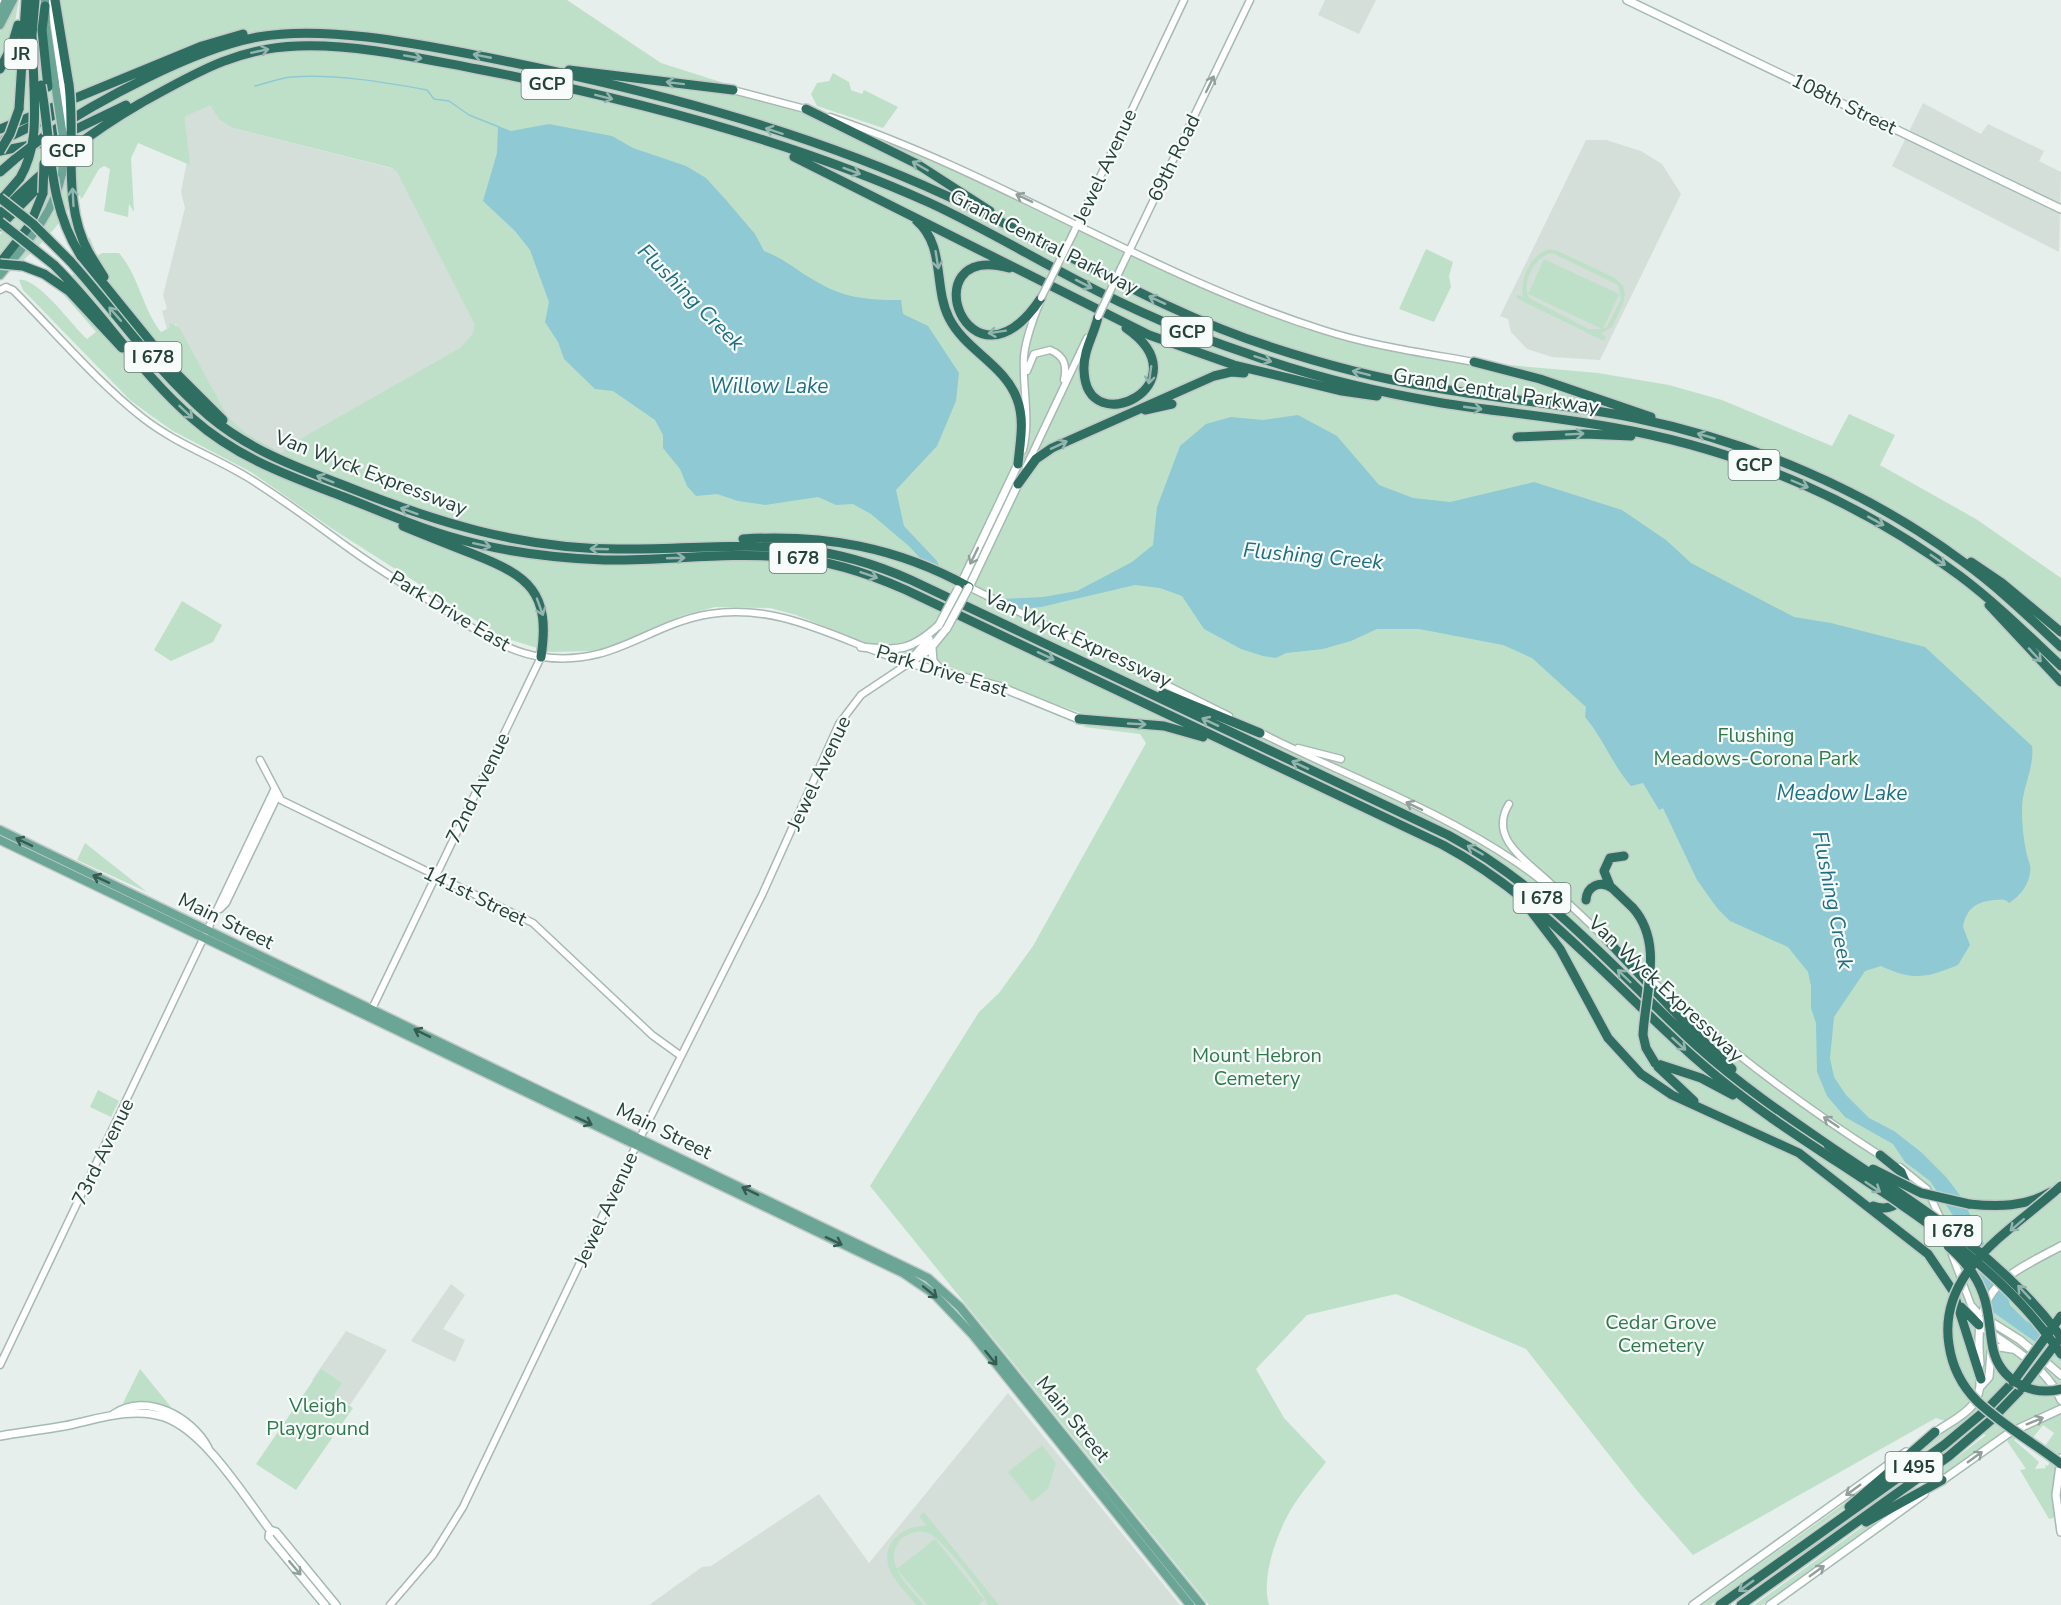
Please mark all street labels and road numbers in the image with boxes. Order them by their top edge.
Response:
road number: JR [4,39,38,69]
street label: 108th Street [1787,67,1902,142]
road number: GCP [522,69,572,99]
street label: Jewel Avenue [1066,104,1143,229]
street label: 69th Road [1141,110,1207,206]
road number: GCP [42,136,92,166]
street label: Grand Central Parkway [945,183,1143,302]
road number: GCP [1162,317,1212,347]
road number: I 678 [124,342,182,372]
street label: Grand Central Parkway [1391,361,1601,421]
street label: Van Wyck Expressway [270,424,472,522]
road number: GCP [1728,450,1780,480]
road number: I 678 [770,543,826,573]
street label: Park Drive East [385,564,516,658]
street label: Van Wyck Expressway [979,583,1177,695]
street label: Park Drive East [873,638,1012,704]
street label: Jewel Avenue [780,711,857,836]
street label: 72nd Avenue [440,728,516,848]
street label: 141st Street [419,859,532,933]
road number: I 678 [1514,883,1570,913]
street label: Main Street [174,886,279,956]
street label: Van Wyck Expressway [1582,909,1750,1069]
street label: 73rd Avenue [65,1094,141,1210]
street label: Main Street [612,1096,717,1166]
street label: Jewel Avenue [567,1147,644,1272]
road number: I 678 [1924,1216,1982,1246]
street label: Main Street [1030,1370,1117,1468]
road number: I 495 [1886,1452,1942,1482]

